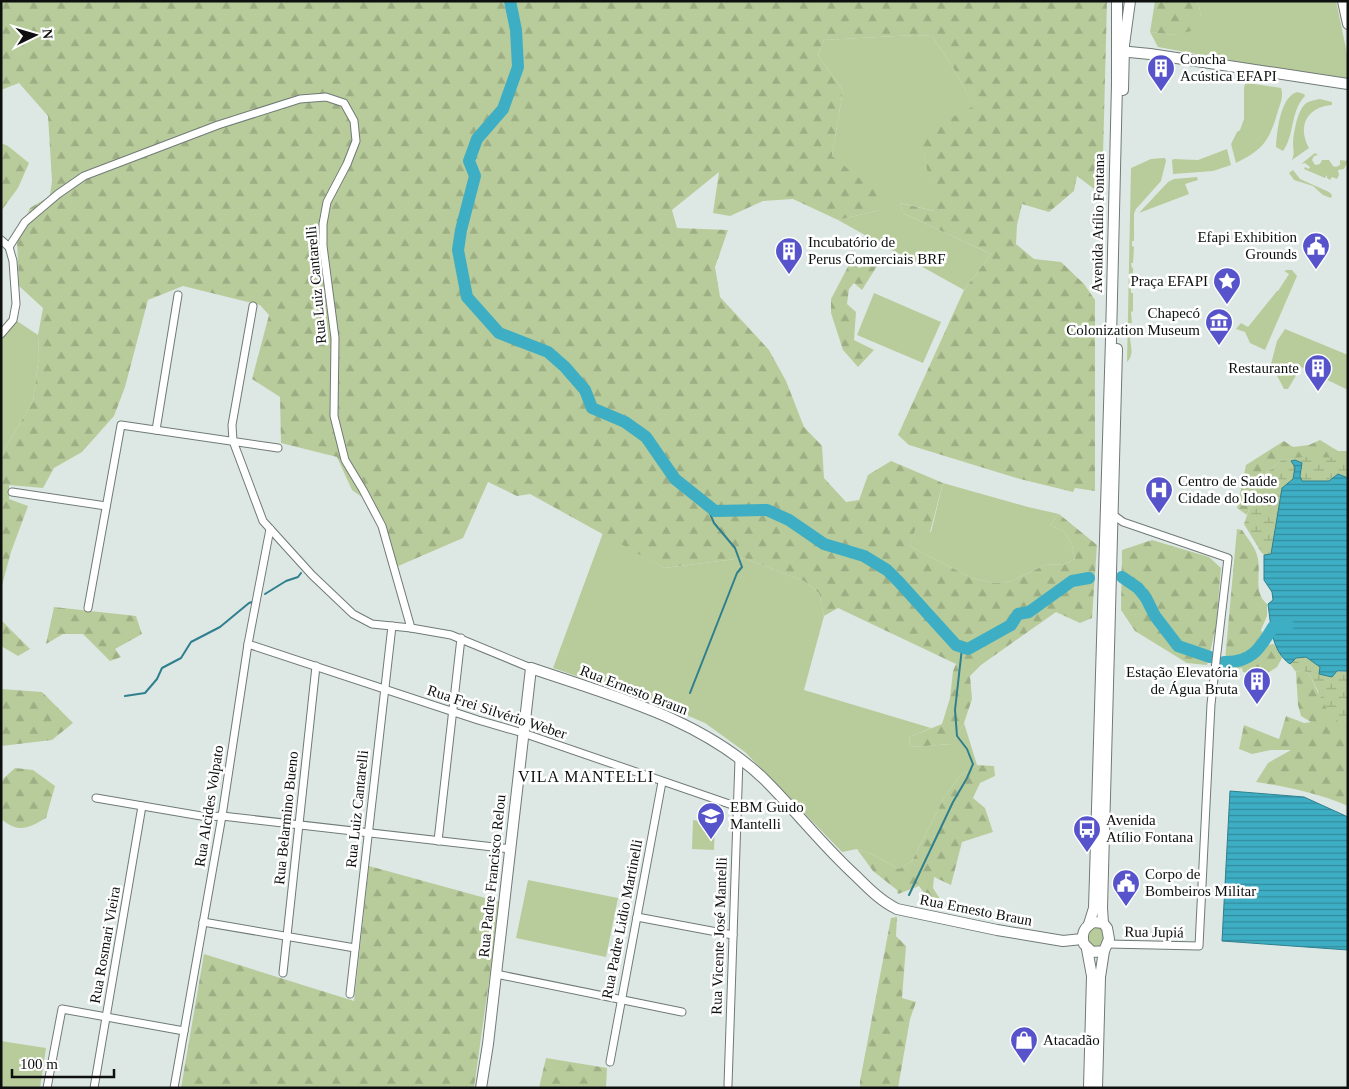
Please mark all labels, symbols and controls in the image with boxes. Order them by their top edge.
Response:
north arrow [10,10,60,60]
text: N [40,28,55,40]
place label: Concha Acústica EFAPI [1180,51,1277,84]
building icon: Concha Acústica EFAPI [1146,53,1176,92]
street label: Avenida Atílio Fontana [1089,153,1107,293]
street label: Rua Luiz Cantarelli [303,225,329,345]
place label: Efapi Exhibition Grounds [1197,229,1297,262]
public building icon: Efapi Exhibition Grounds [1301,231,1331,270]
place label: Incubatório de Perus Comerciais BRF [808,234,946,267]
building icon: Incubatório de Perus Comerciais BRF [774,236,804,275]
place icon: Praça EFAPI [1212,266,1242,305]
place label: Praça EFAPI [1130,273,1208,289]
place label: Chapecó Colonization Museum [1066,305,1200,338]
museum icon: Chapecó Colonization Museum [1204,307,1234,346]
building icon: Restaurante [1303,353,1333,392]
place label: Restaurante [1228,360,1299,376]
place label: Centro de Saúde Cidade do Idoso [1178,473,1277,506]
hospital icon: Centro de Saúde Cidade do Idoso [1144,475,1174,514]
street label: Rua Ernesto Braun [578,662,691,718]
place label: Estação Elevatória de Água Bruta [1126,664,1238,697]
building icon: Estação Elevatória de Água Bruta [1242,666,1272,705]
street label: Rua Frei Silvério Weber [425,682,569,742]
street label: Rua Alcides Volpato [191,744,227,868]
street label: Rua Luiz Cantarelli [343,749,371,869]
street label: Rua Belarmino Bueno [271,750,301,886]
district label: VILA MANTELLI [518,768,654,785]
street label: Rua Padre Francisco Relou [475,793,509,958]
place label: EBM Guido Mantelli [730,799,804,832]
school or university icon: EBM Guido Mantelli [696,801,726,840]
place label: Avenida Atílio Fontana [1106,812,1193,845]
bus stop icon: Avenida Atílio Fontana [1072,814,1102,853]
street label: Rua Padre Lidio Martinelli [599,838,645,1000]
street label: Rua Vicente José Mantelli [708,857,730,1015]
place label: Corpo de Bombeiros Militar [1145,866,1256,899]
public building icon: Corpo de Bombeiros Militar [1111,868,1141,907]
street label: Rua Rosmari Vieira [87,885,123,1005]
street label: Rua Ernesto Braun [918,891,1034,929]
street label: Rua Jupiá [1124,923,1184,941]
shop icon: Atacadão [1009,1025,1039,1064]
place label: Atacadão [1043,1032,1100,1048]
scale bar [12,1046,115,1078]
text: 100 m [20,1056,58,1072]

